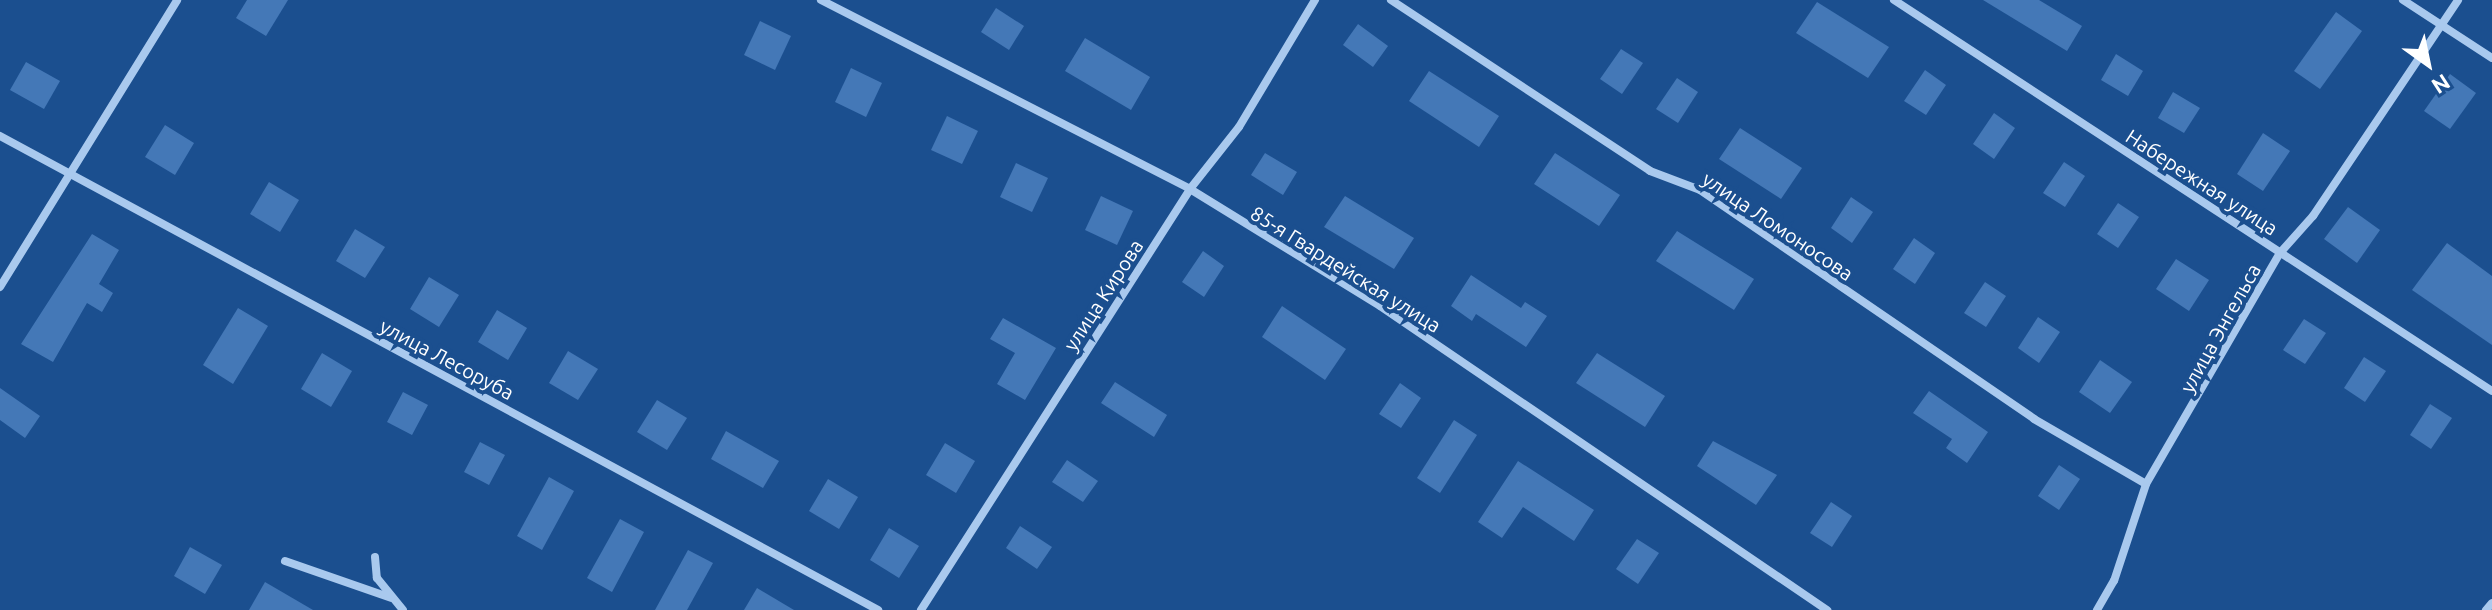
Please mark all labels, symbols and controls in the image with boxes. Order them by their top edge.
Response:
north arrow [2388,24,2468,104]
text: N [2428,70,2455,99]
street label: Набережная улица [2121,124,2283,240]
street label: улица Ломоносова [1698,167,1858,285]
street label: 85-я Гвардейская улица [1246,201,1446,337]
street label: улица Кирова [1058,235,1148,355]
street label: улица Энгельса [2175,259,2265,397]
street label: улица Лесоруба [376,314,518,404]

